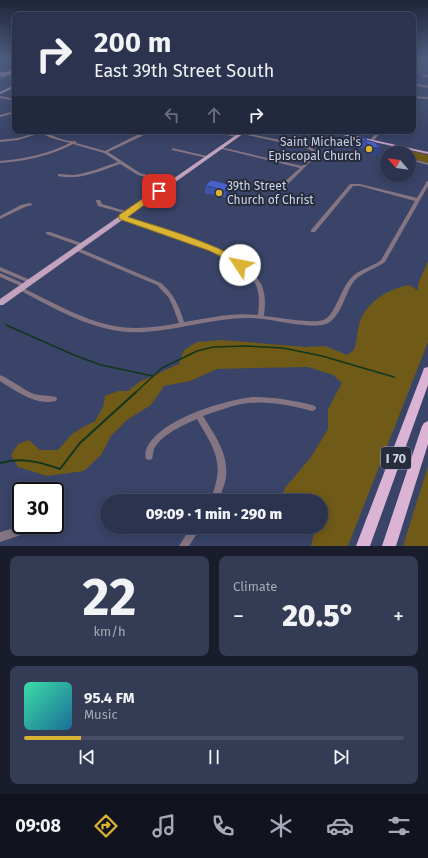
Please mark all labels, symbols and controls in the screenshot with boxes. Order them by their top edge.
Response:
text: 200 m [94,26,172,59]
icon: right [28,28,80,80]
text: East 39th Street South [94,60,274,82]
icon: left [161,104,183,126]
icon: ahead [203,104,225,126]
icon: right [245,104,267,126]
place label: Saint Michael's Episcopal Church [268,135,361,163]
marker: Saint Michael's Episcopal Church [364,144,374,154]
north arrow [380,146,416,182]
map controls [380,146,416,182]
pin [142,174,176,208]
place label: 39th Street Church of Christ [227,179,314,207]
icon: arrive [148,180,170,202]
marker: 39th Street Church of Christ [214,188,224,198]
position arrow [219,244,261,286]
road number: I 70 [381,447,411,469]
speed limit sign: 30 [12,482,64,534]
text: 09:09 · 1 min · 290 m [146,505,282,523]
text: 22 [83,566,136,629]
text: Climate [233,579,277,594]
text: 20.5° [282,598,355,634]
text: − [233,603,244,630]
text: + [393,603,404,630]
text: km/h [93,624,126,639]
text: 95.4 FM [84,689,134,707]
text: Music [84,707,118,722]
icon: previous [76,746,98,768]
icon: pause [203,746,225,768]
icon: next [330,746,352,768]
icon: directions [92,812,120,840]
icon: music [150,812,178,840]
icon: phone [209,812,237,840]
icon: climate [267,812,295,840]
icon: car [326,812,354,840]
icon: filters [385,812,413,840]
text: 09:08 [15,815,61,837]

